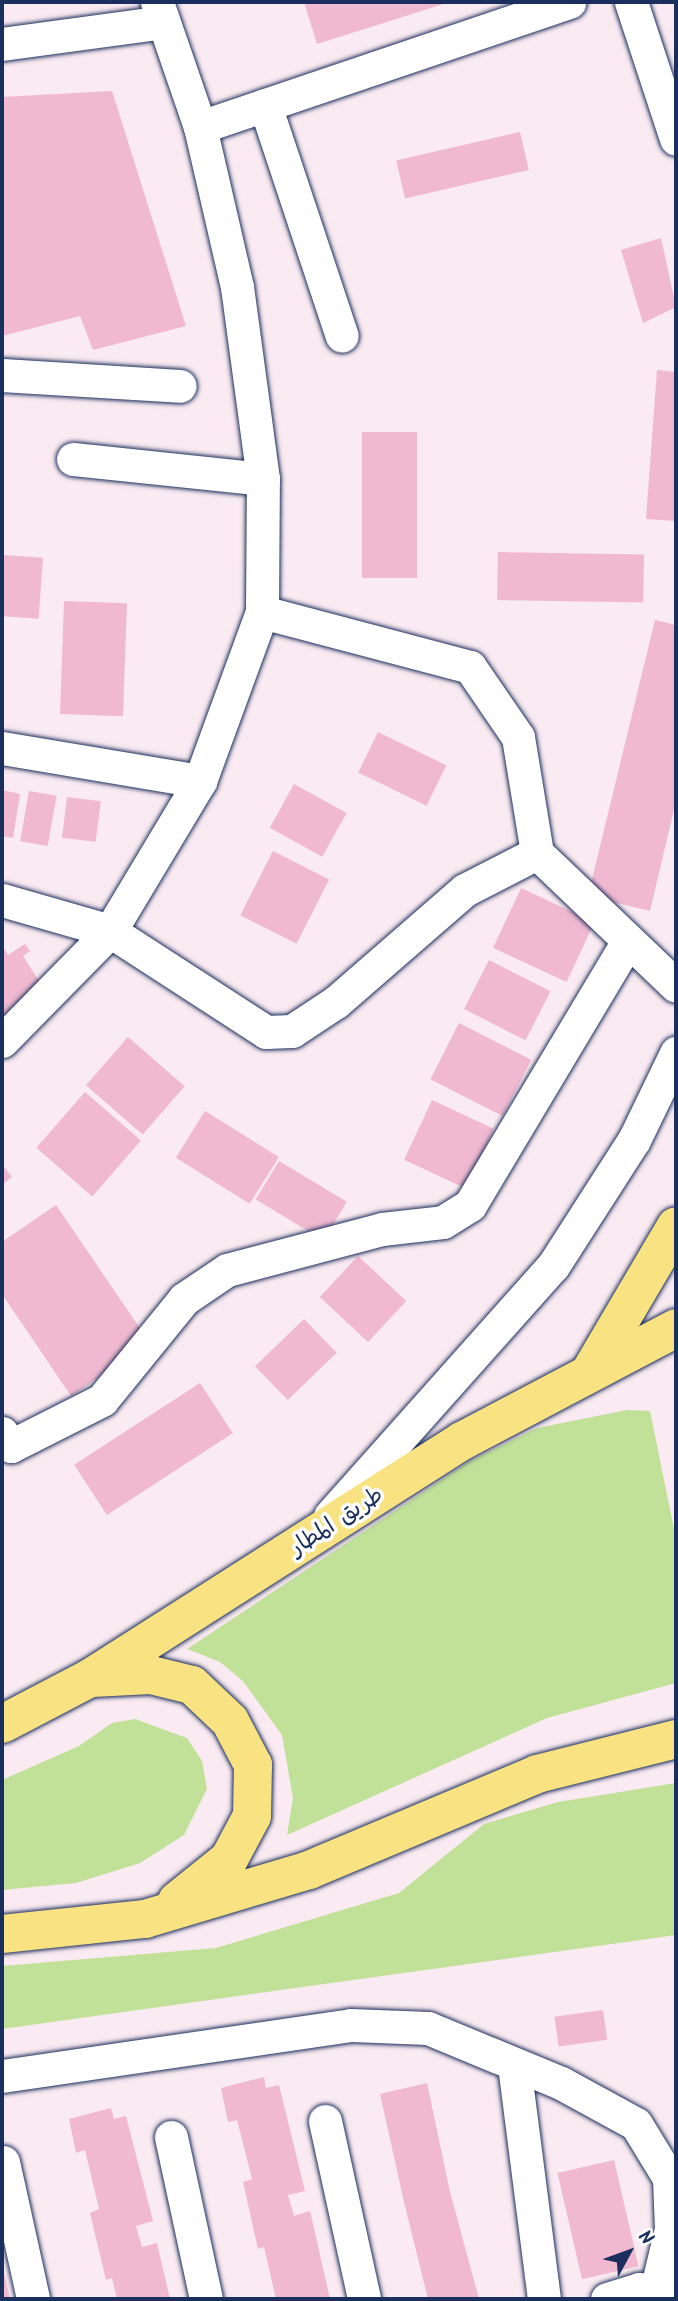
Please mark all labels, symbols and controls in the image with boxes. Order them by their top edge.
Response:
street label: طريق المطار [285,1482,389,1562]
north arrow [594,2217,664,2287]
text: N [630,2224,660,2253]

